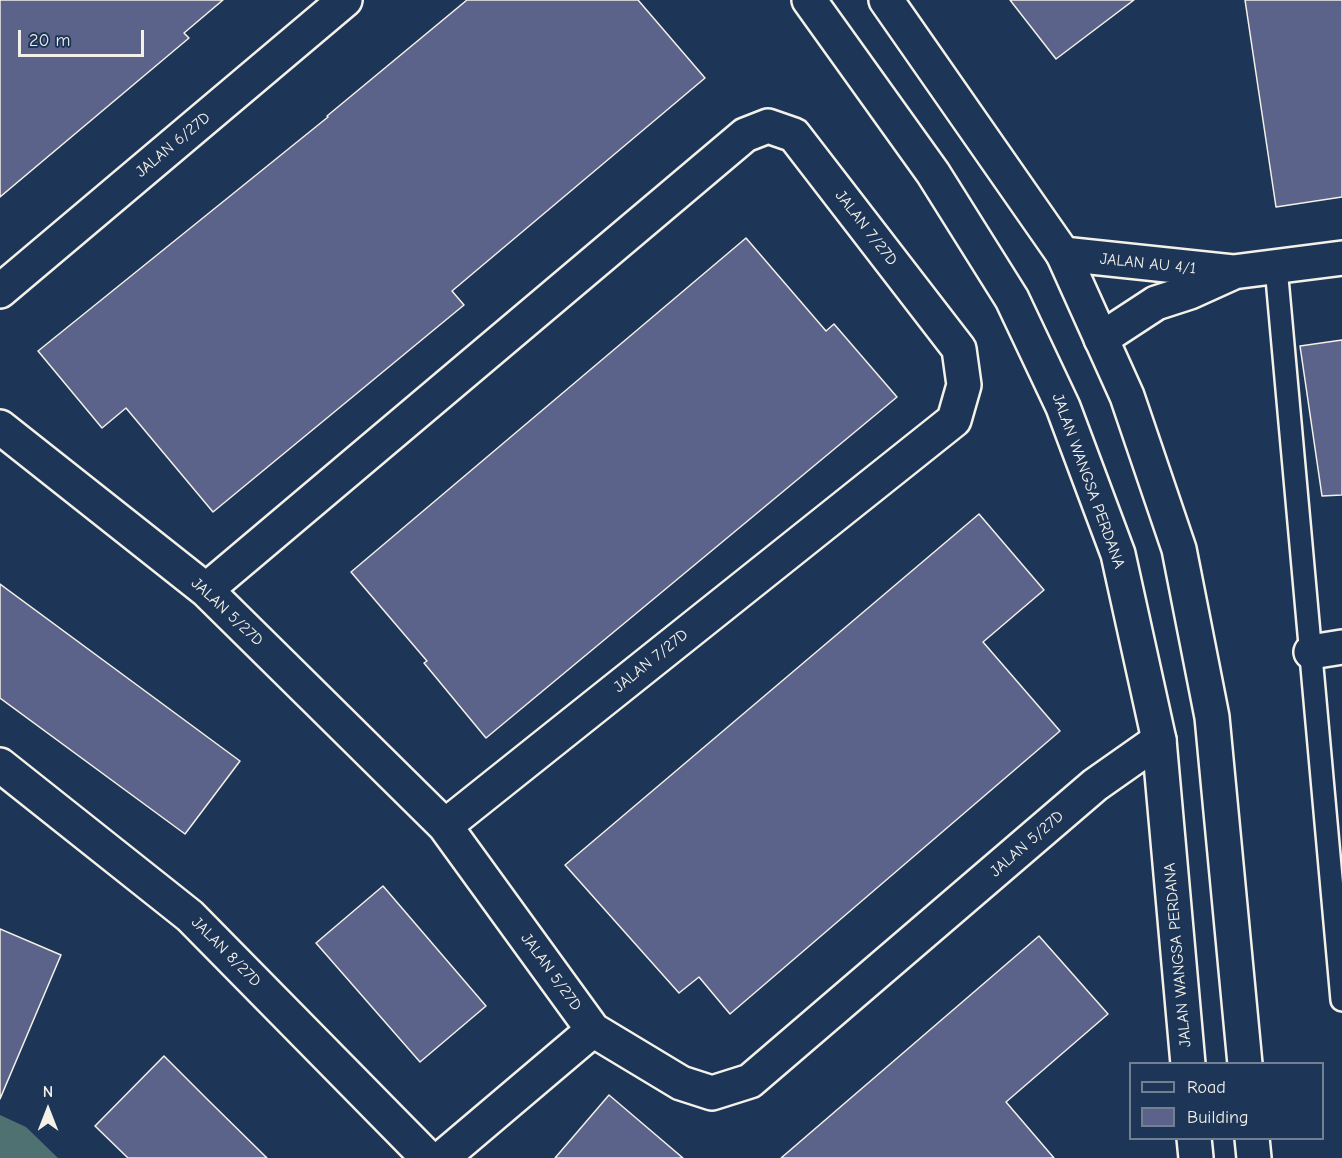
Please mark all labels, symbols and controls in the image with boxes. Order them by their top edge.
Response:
scale bar [21,18,147,56]
text: 20 m [29,30,70,51]
street label: JALAN 6/27D [132,108,214,182]
street label: JALAN 7/27D [831,187,901,269]
street label: JALAN AU 4/1 [1099,249,1197,279]
street label: JALAN WANGSA PERDANA [1047,391,1129,571]
street label: JALAN 5/27D [187,574,267,650]
street label: JALAN 7/27D [610,625,692,697]
street label: JALAN 5/27D [986,807,1068,881]
street label: JALAN WANGSA PERDANA [1160,862,1196,1048]
street label: JALAN 8/27D [187,913,265,991]
street label: JALAN 5/27D [516,929,586,1015]
legend [1129,1062,1324,1140]
text: Road [1187,1077,1226,1098]
north arrow [18,1080,78,1140]
text: N [43,1083,53,1101]
text: Building [1187,1107,1249,1128]

